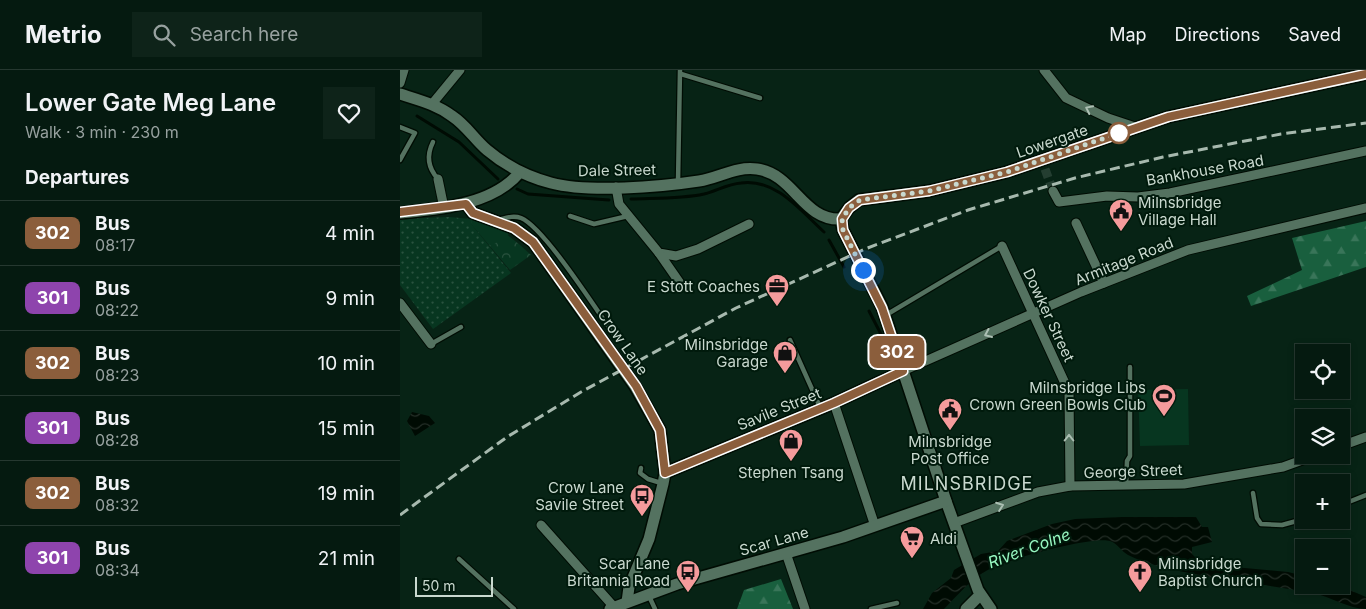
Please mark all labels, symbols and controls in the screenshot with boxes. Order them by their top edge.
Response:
search box [132,12,482,57]
text: Metrio [25,20,102,49]
icon: search [150,21,178,49]
text: Search here [190,23,298,46]
text: Map [1109,24,1147,45]
text: Directions [1175,24,1260,45]
text: Saved [1288,24,1341,45]
button: heart [323,87,375,139]
text: Lower Gate Meg Lane [25,88,276,117]
one-way arrow [1086,105,1095,115]
street label: Lowergate [1014,120,1090,162]
text: Walk · 3 min · 230 m [25,122,179,142]
unlabelled marker [1108,122,1130,144]
street label: Bankhouse Road [1145,150,1265,190]
street label: Dale Street [578,160,656,180]
text: Departures [25,166,129,189]
place label: Milnsbridge Village Hall [1138,193,1221,229]
public building icon: Milnsbridge Village Hall [1108,198,1134,232]
text: Bus [95,212,130,235]
text: 302 [35,222,70,243]
text: 4 min [325,222,375,245]
street label: Armitage Road [1072,233,1176,289]
text: 08:17 [95,235,135,255]
your location [851,258,876,283]
street label: Dowker Street [1019,265,1079,365]
office icon: E Stott Coaches [764,273,790,307]
text: Bus [95,277,130,300]
place label: E Stott Coaches [647,277,760,296]
text: 301 [37,287,68,308]
text: 9 min [325,287,375,310]
text: 08:22 [95,300,139,320]
street label: Crow Lane [593,305,653,379]
one-way arrow [984,327,993,338]
place label: Milnsbridge Garage [685,335,768,371]
line badge: 302 [868,336,926,368]
shop icon: Milnsbridge Garage [772,340,798,374]
text: 302 [879,341,915,362]
text: Bus [95,342,130,365]
map controls [1295,344,1350,594]
button: locate [1295,344,1350,399]
text: 302 [35,352,70,373]
text: 10 min [317,352,375,375]
text: 08:23 [95,365,139,385]
place label: Milnsbridge Libs Crown Green Bowls Club [969,378,1146,414]
sports icon: Milnsbridge Libs Crown Green Bowls Club [1151,383,1177,417]
street label: Savile Street [734,384,824,434]
public building icon: Milnsbridge Post Office [937,397,963,431]
text: Bus [95,407,130,430]
button: layers [1295,409,1350,464]
text: 301 [37,417,68,438]
text: 15 min [318,417,375,440]
shop icon: Stephen Tsang [778,428,804,462]
text: 08:28 [95,430,139,450]
place label: Milnsbridge Post Office [908,432,992,468]
one-way arrow [1064,433,1075,441]
street label: George Street [1083,460,1183,482]
place label: Stephen Tsang [738,463,844,482]
text: Bus [95,472,130,495]
district label: MILNSBRIDGE [901,473,1033,494]
button: + [1295,474,1350,529]
place label: Crow Lane Savile Street [535,478,624,514]
text: 302 [35,482,70,503]
text: 19 min [318,482,375,505]
bus stop icon: Crow Lane Savile Street [629,483,655,517]
text: 08:32 [95,495,139,515]
one-way arrow [995,502,1004,512]
street label: Scar Lane [737,522,811,560]
water label: River Colne [985,524,1073,572]
supermarket icon: Aldi [899,525,925,559]
place label: Aldi [930,529,957,548]
text: Bus [95,537,130,560]
button: − [1295,539,1350,594]
text: 301 [37,547,68,568]
text: 21 min [318,547,375,570]
place label: Scar Lane Britannia Road [567,554,670,590]
place label: Milnsbridge Baptist Church [1158,554,1263,590]
bus stop icon: Scar Lane Britannia Road [675,559,701,593]
church icon: Milnsbridge Baptist Church [1127,559,1153,593]
text: 08:34 [95,560,140,580]
scale bar [415,574,492,597]
text: 50 m [422,577,456,594]

